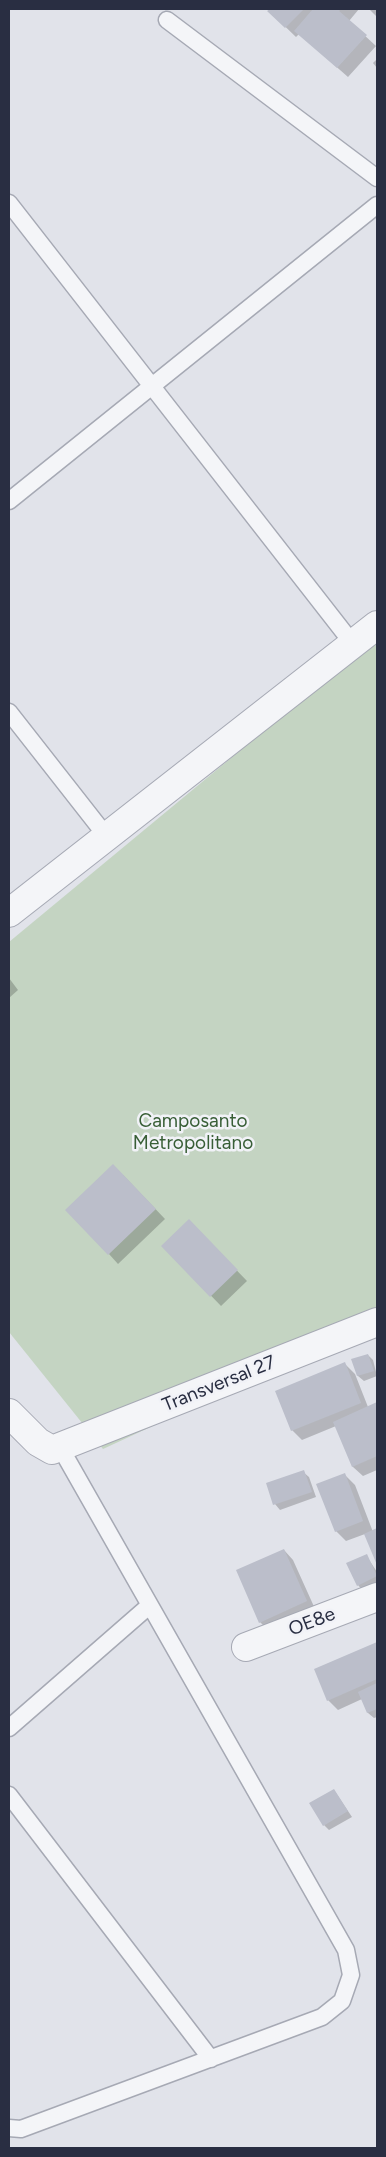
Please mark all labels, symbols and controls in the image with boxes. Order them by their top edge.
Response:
park label: Camposanto Metropolitano [133,1110,253,1154]
street label: Transversal 27 [159,1351,279,1417]
street label: OE8e [285,1603,339,1641]

